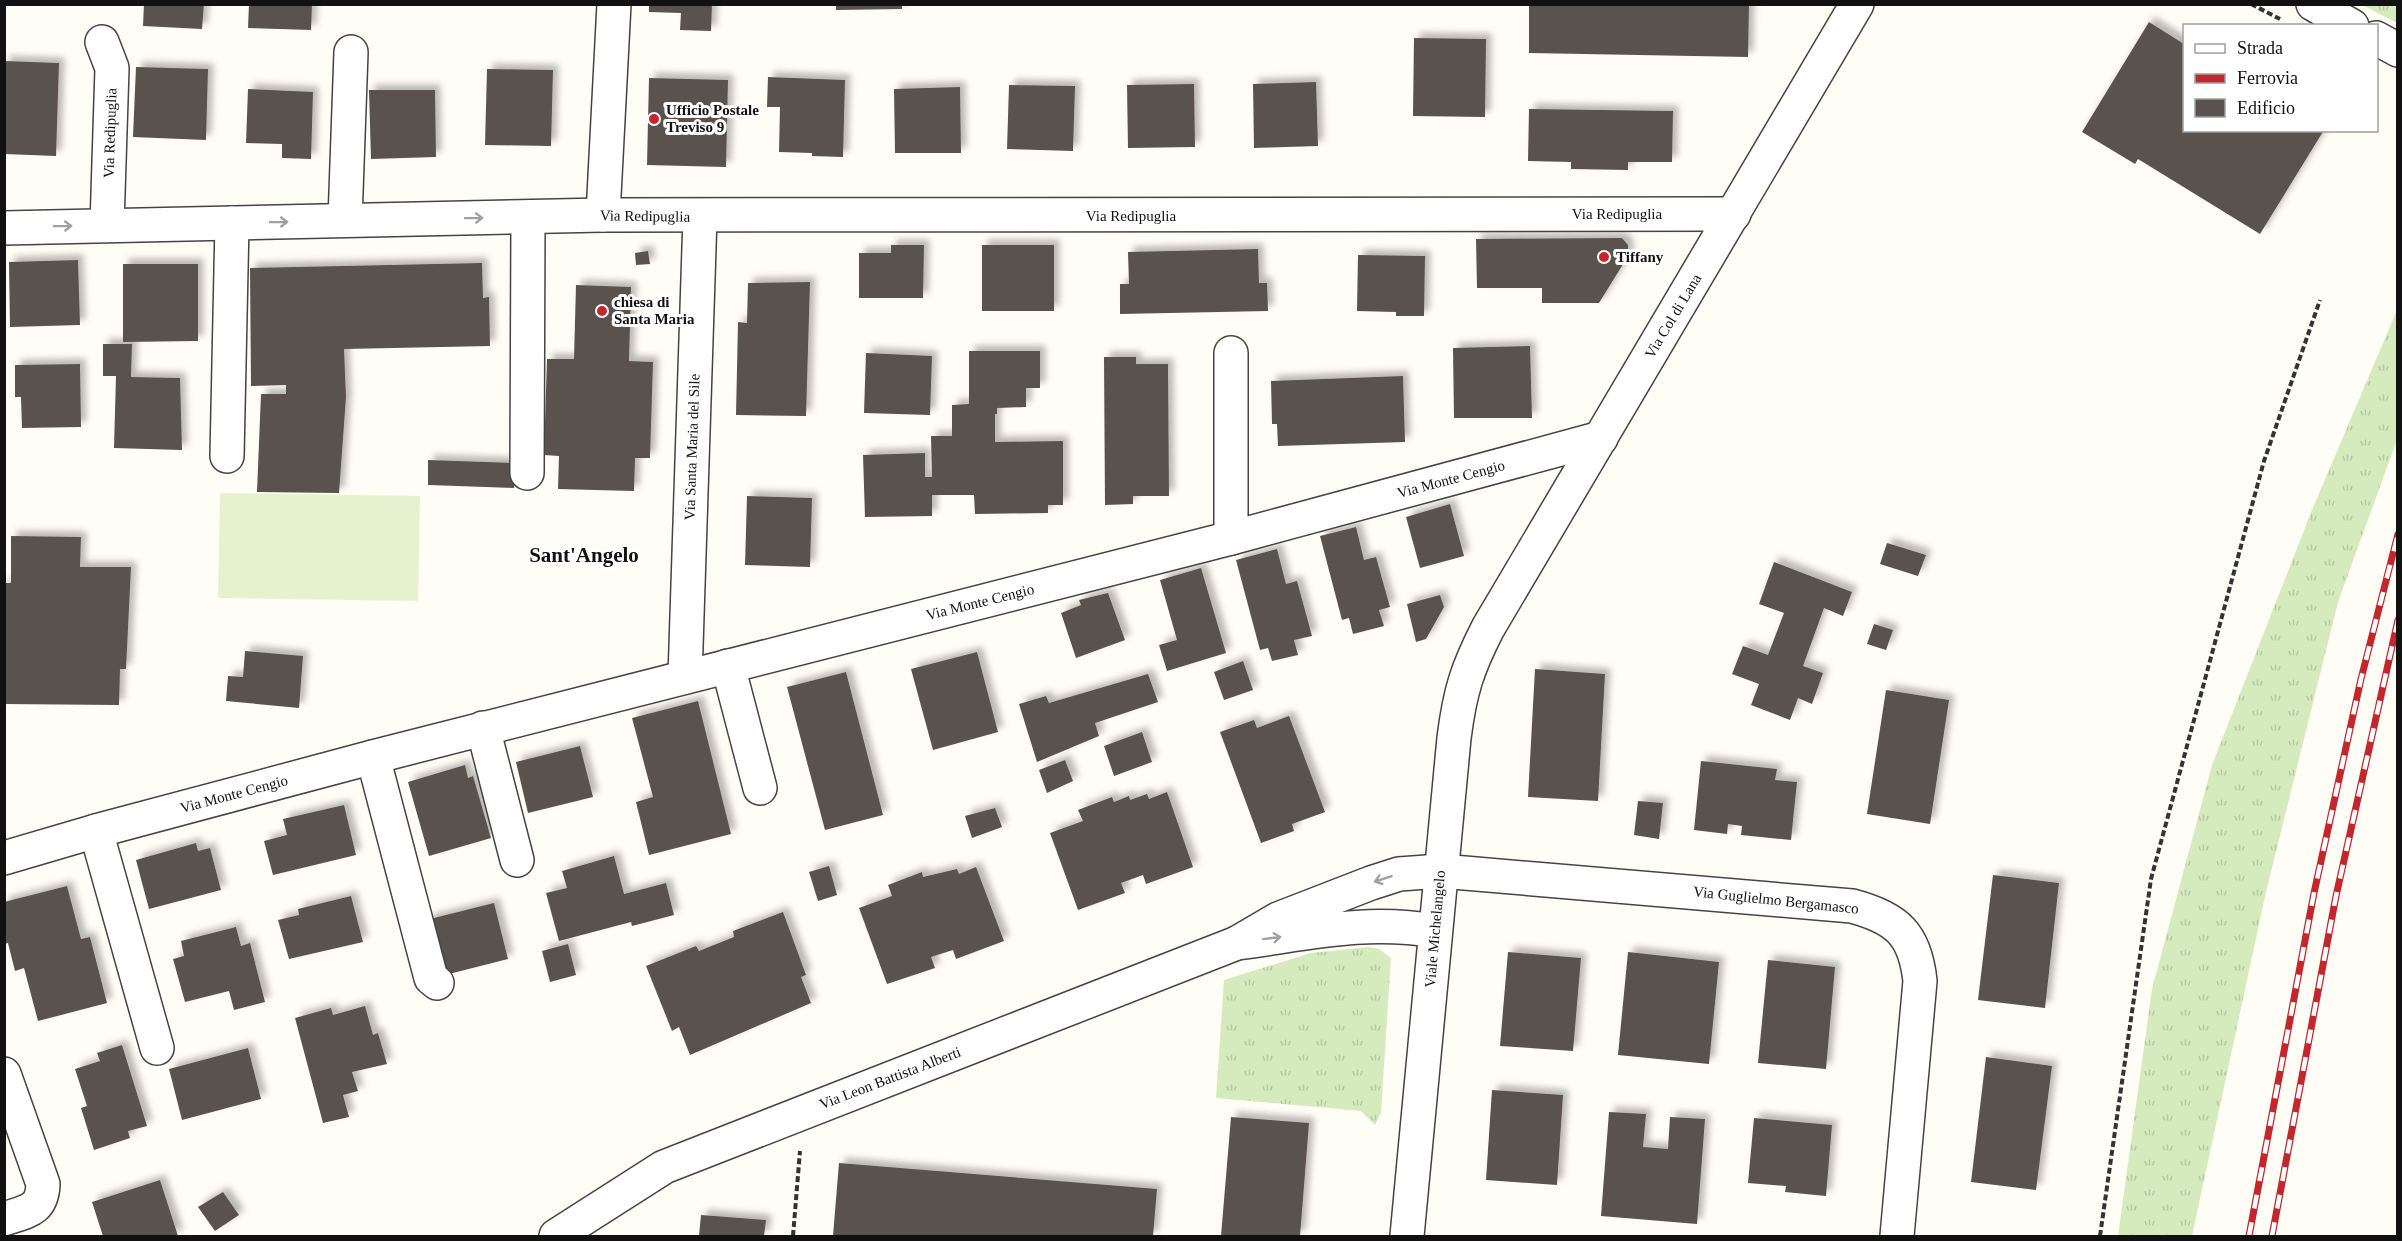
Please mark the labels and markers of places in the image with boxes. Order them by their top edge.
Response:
place label: Ufficio Postale Treviso 9 [666,102,759,135]
marker: Ufficio Postale Treviso 9 [647,112,661,126]
place label: Tiffany [1616,249,1664,265]
marker: Tiffany [1597,250,1611,264]
place label: chiesa di Santa Maria [614,294,695,327]
marker: chiesa di Santa Maria [595,304,609,318]

